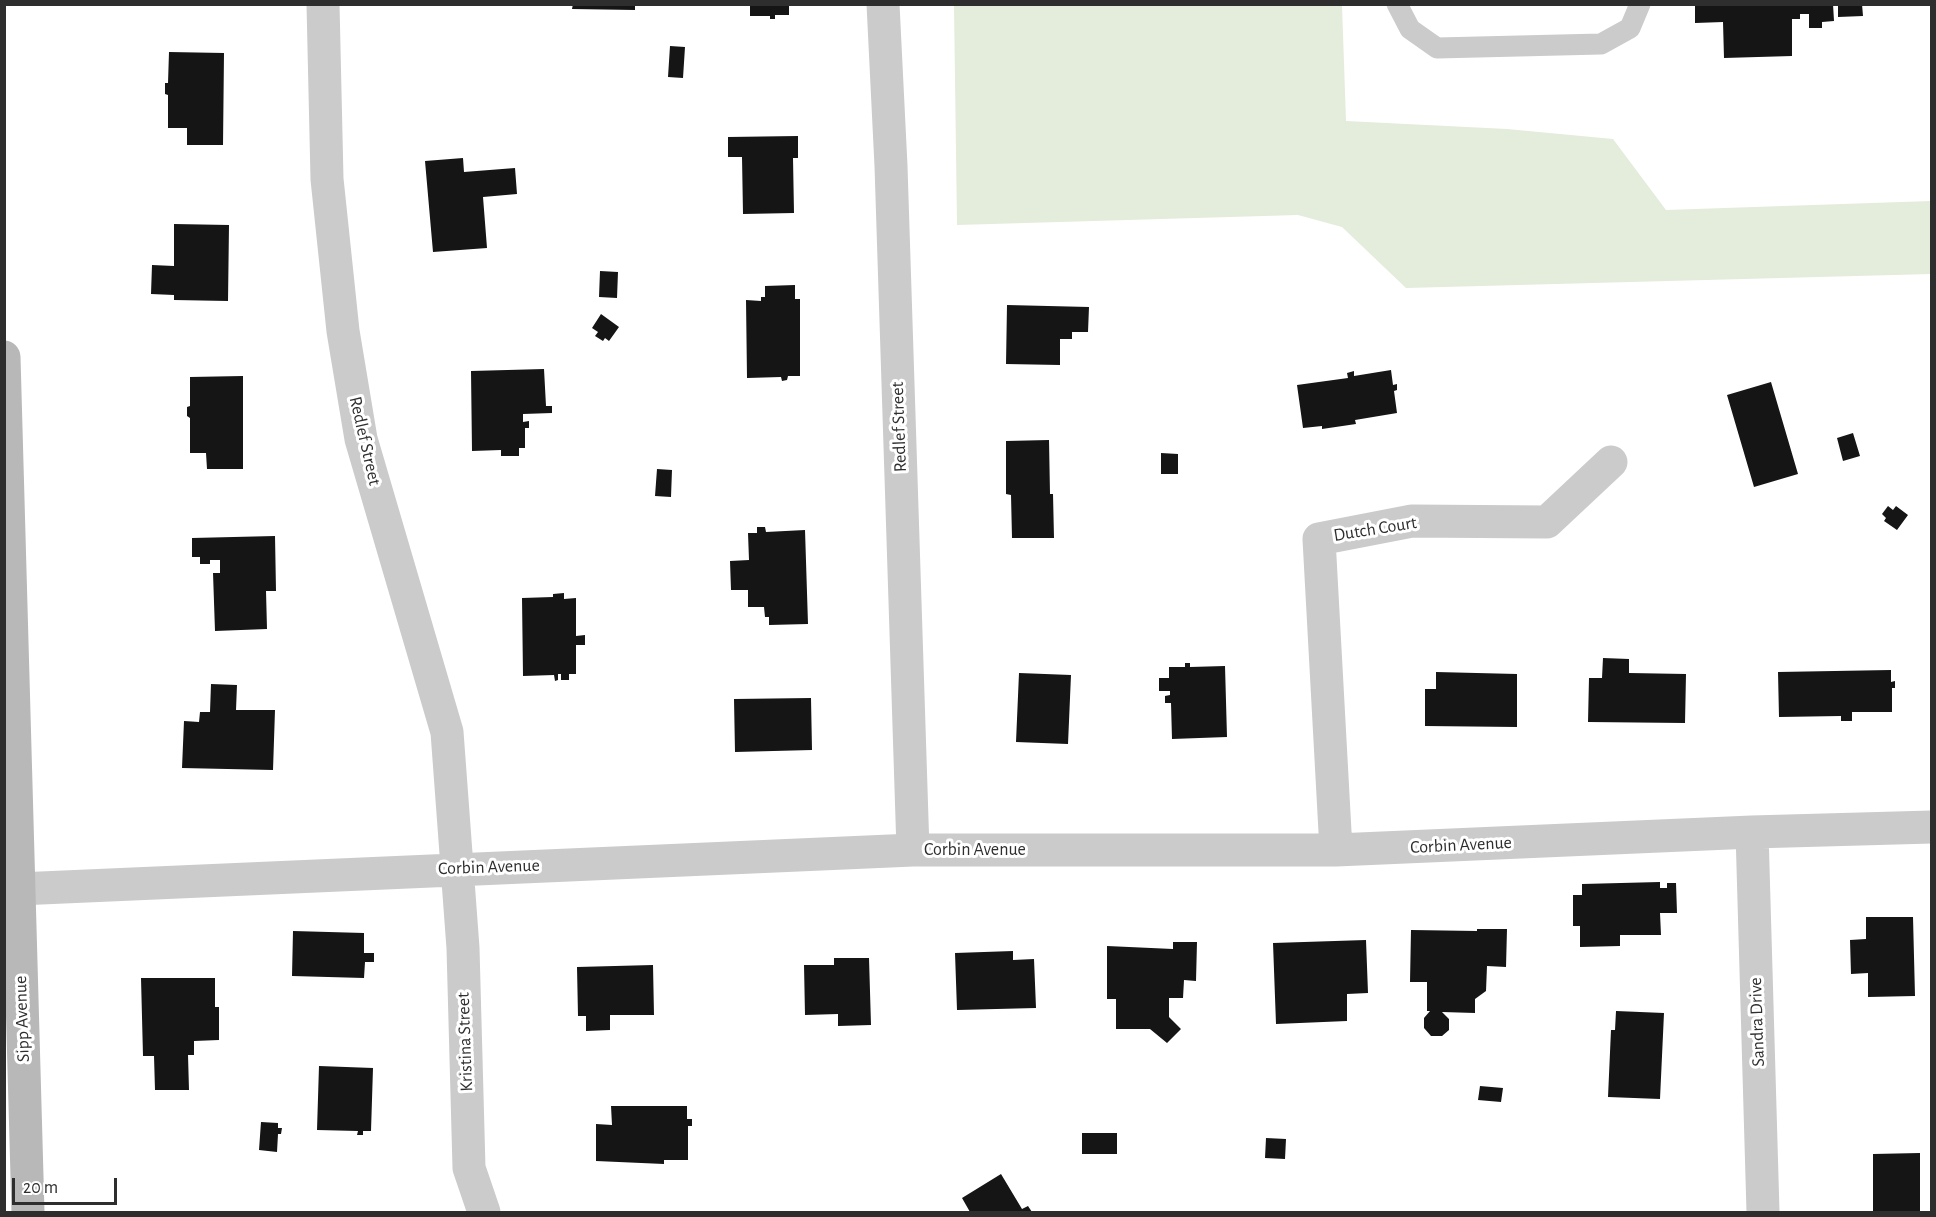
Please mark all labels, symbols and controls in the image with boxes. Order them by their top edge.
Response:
street label: Redlef Street [887,381,911,473]
street label: Redlef Street [344,394,386,488]
street label: Dutch Court [1332,512,1418,546]
street label: Corbin Avenue [1410,832,1512,858]
street label: Corbin Avenue [924,839,1026,861]
street label: Corbin Avenue [438,854,540,880]
street label: Sipp Avenue [10,975,34,1063]
street label: Sandra Drive [1745,977,1769,1067]
street label: Kristina Street [452,992,478,1092]
scale bar [15,1166,120,1204]
text: 20 m [23,1179,58,1197]

